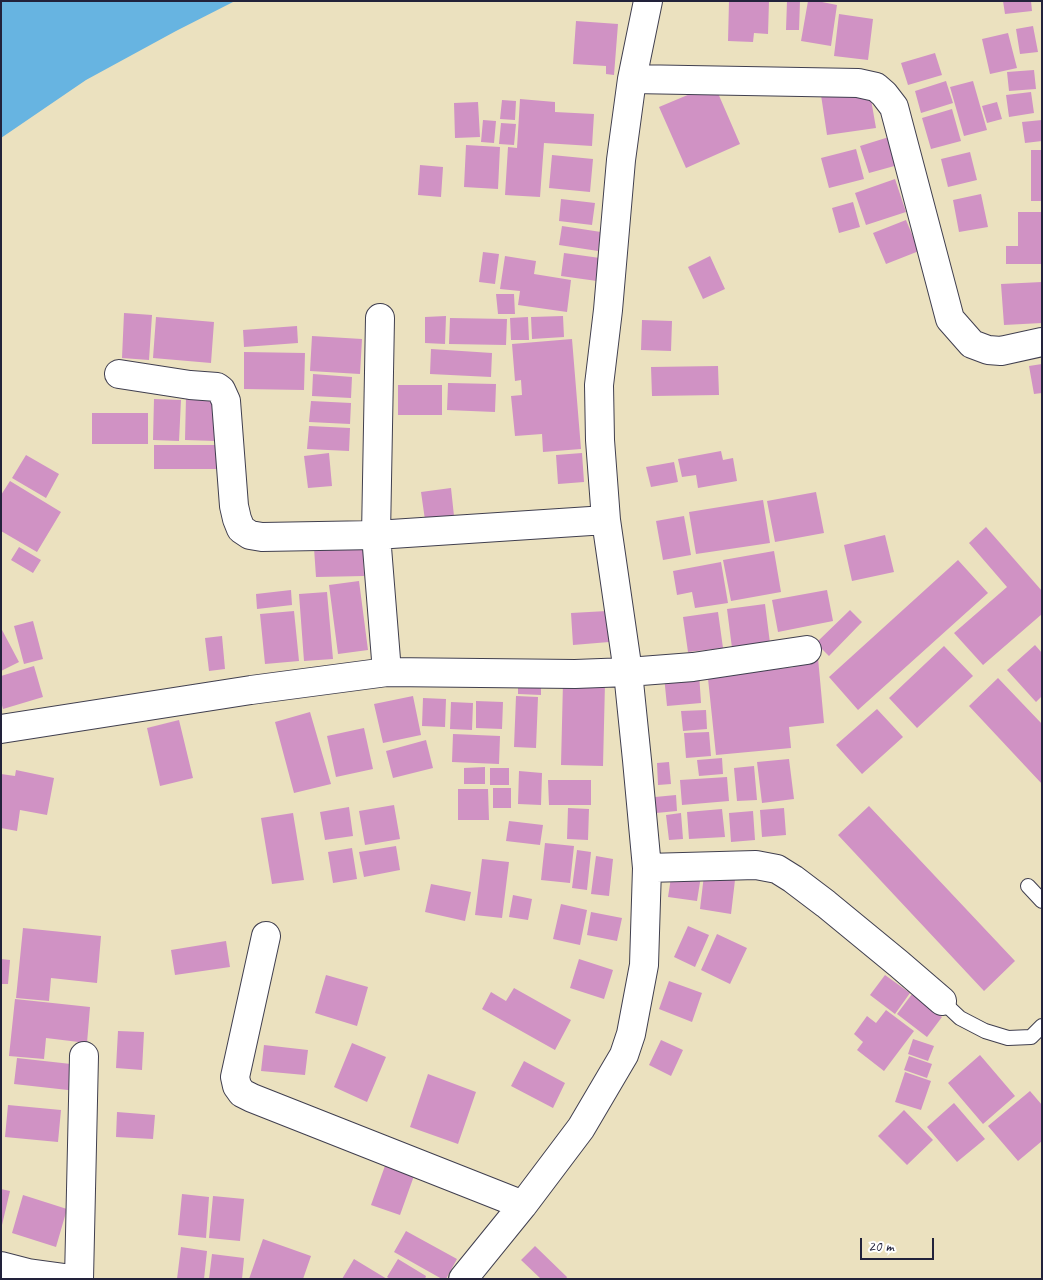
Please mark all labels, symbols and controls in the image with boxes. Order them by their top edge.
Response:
scale bar [863,1228,937,1260]
text: 20 m [868,1237,894,1256]

